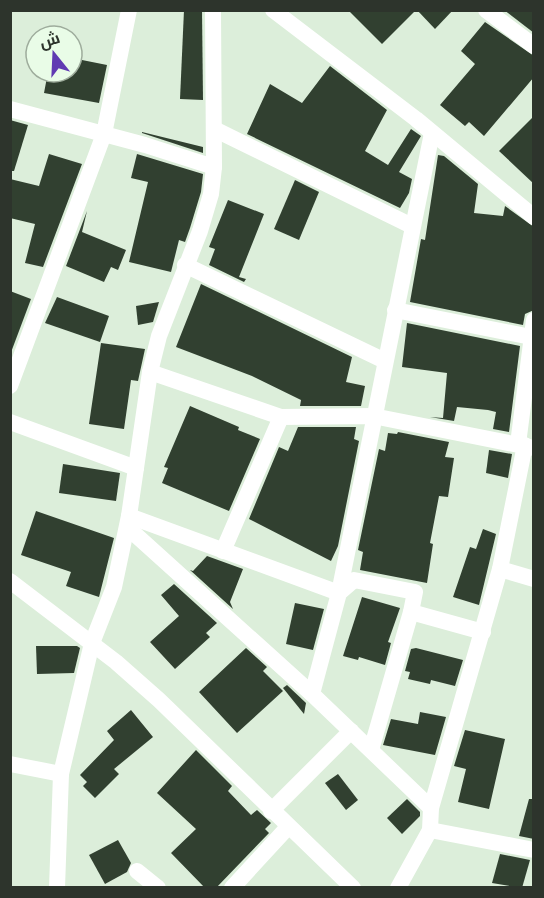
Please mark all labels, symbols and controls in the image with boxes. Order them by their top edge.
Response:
north arrow [24,24,84,84]
text: ش [37,27,62,52]

